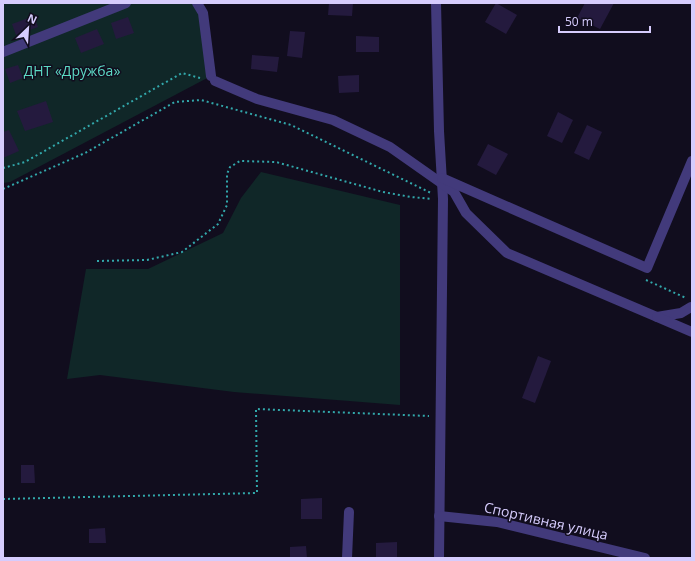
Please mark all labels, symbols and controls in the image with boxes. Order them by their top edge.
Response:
north arrow [8,8,48,48]
scale bar [559,8,650,34]
text: N [25,10,40,27]
text: 50 m [565,13,593,30]
park label: ДНТ «Дружба» [24,61,120,80]
street label: Спортивная улица [482,497,610,544]

